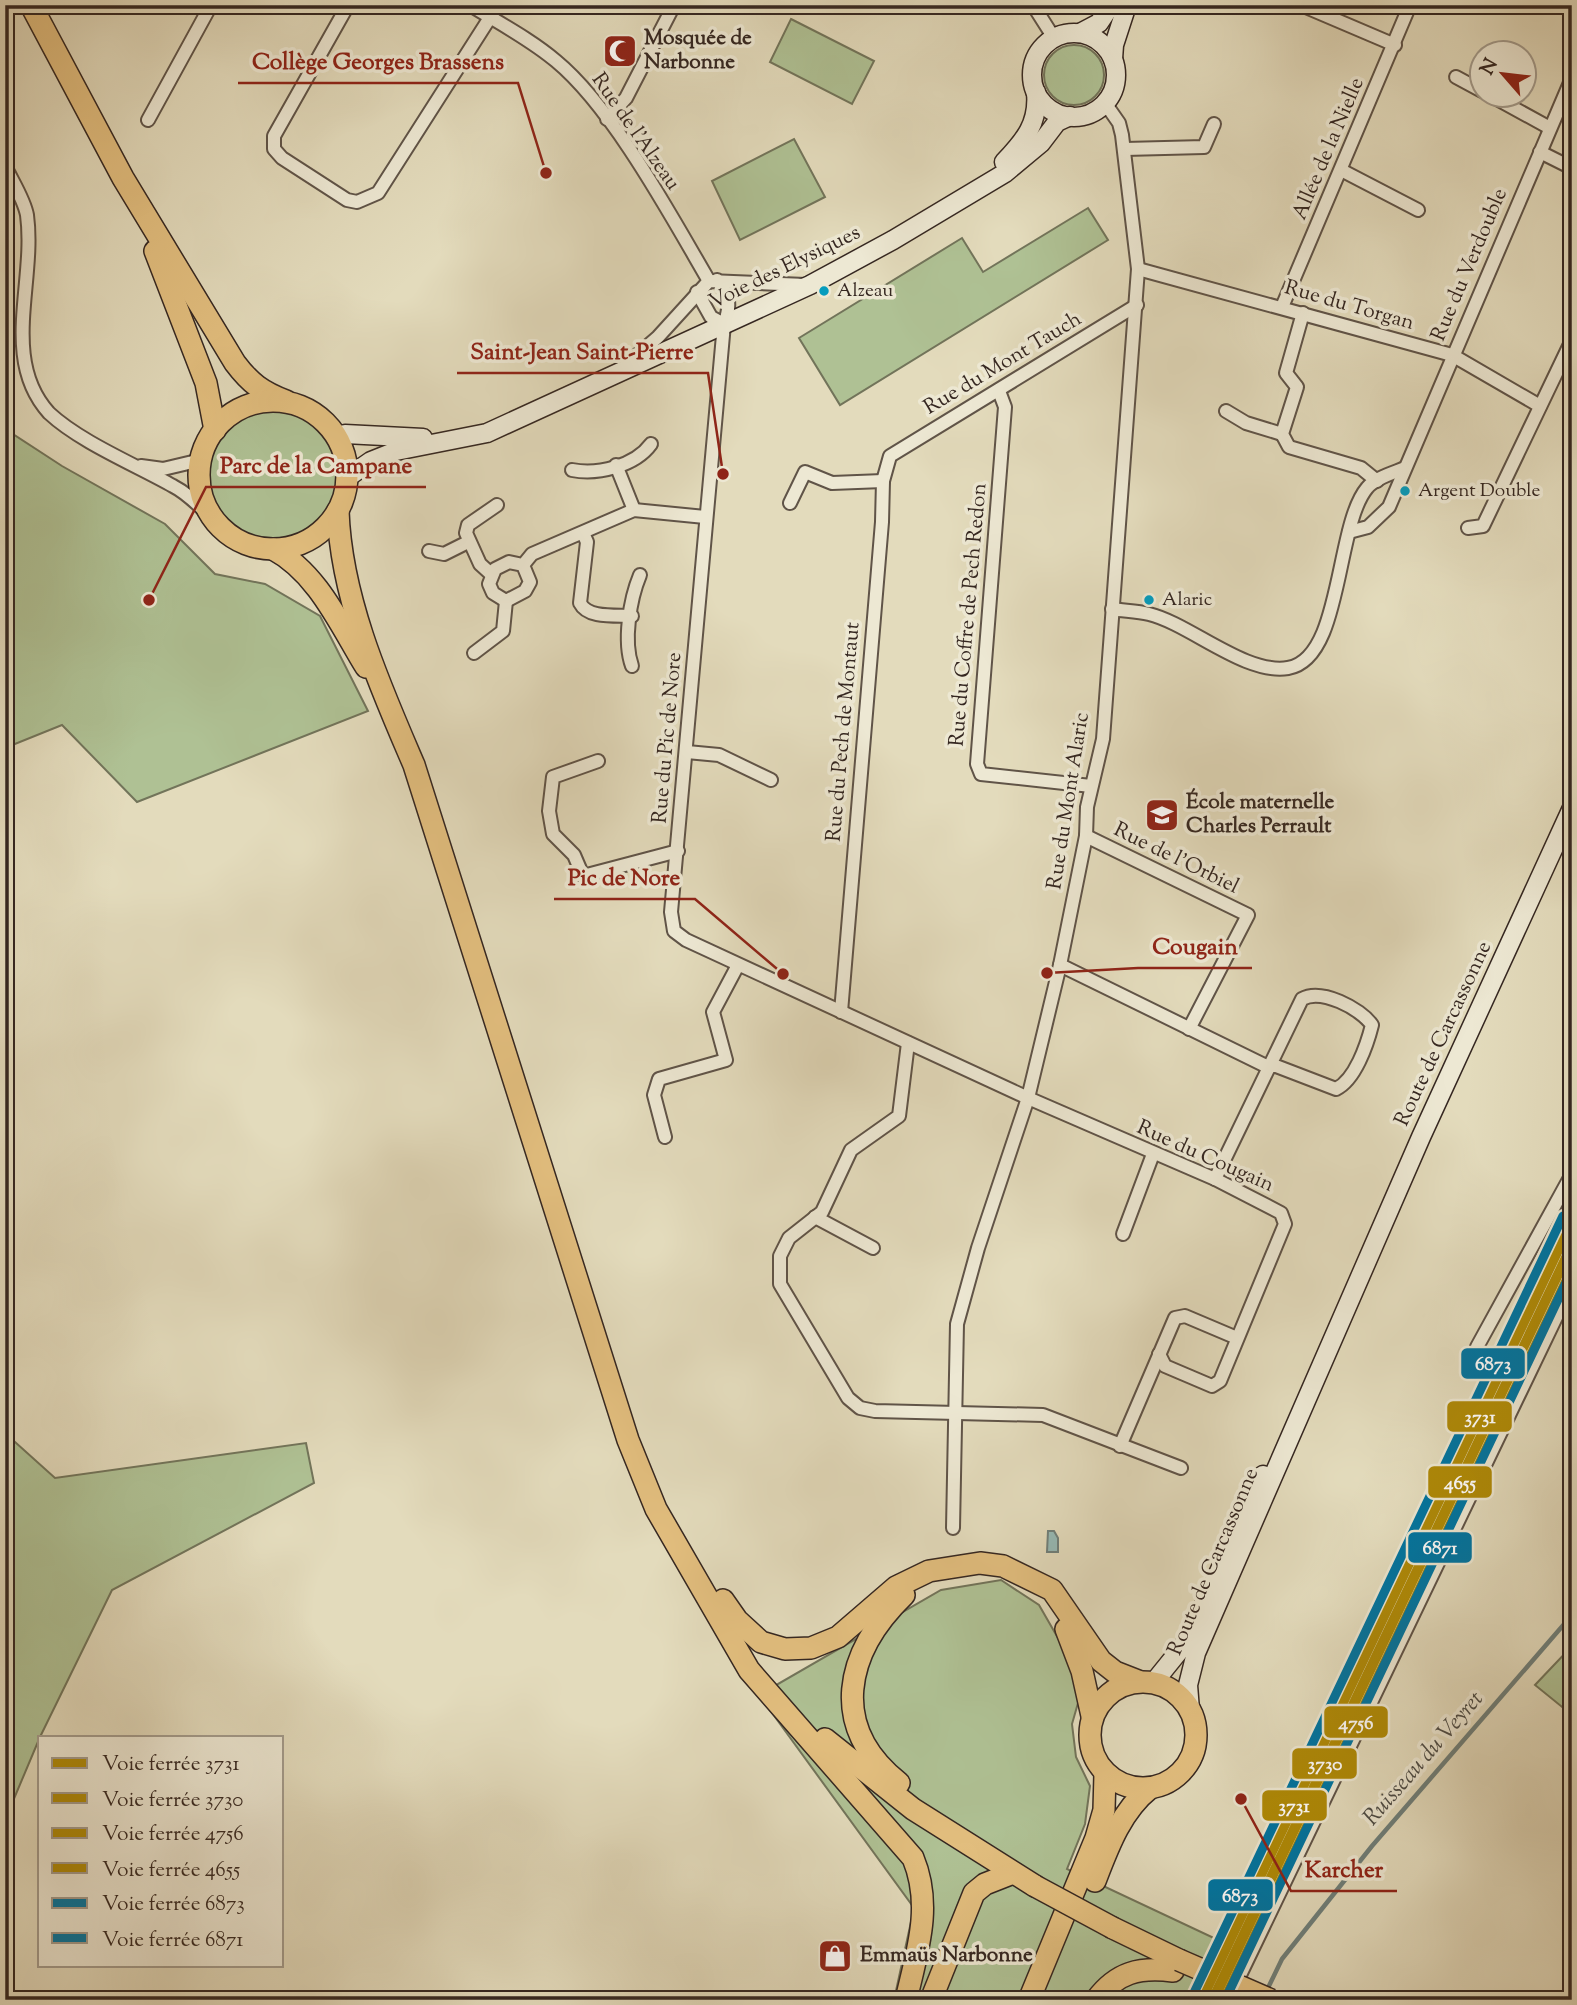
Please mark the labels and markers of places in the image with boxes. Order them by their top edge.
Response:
place label: Mosquée de Narbonne [644,24,752,78]
mosque icon: Mosquée de Narbonne [601,32,639,70]
callout: Collège Georges Brassens [238,39,518,83]
place label: Alzeau [837,278,893,305]
marker: Alzeau [817,284,831,298]
callout: Saint-Jean Saint-Pierre [457,329,708,373]
callout: Parc de la Campane [206,443,426,487]
place label: Argent Double [1418,478,1540,505]
marker: Argent Double [1398,484,1412,498]
place label: Alaric [1162,587,1213,614]
marker: Alaric [1142,593,1156,607]
place label: École maternelle Charles Perrault [1186,788,1335,842]
school or university icon: École maternelle Charles Perrault [1143,796,1181,834]
callout: Pic de Nore [554,855,695,899]
callout: Cougain [1138,924,1252,968]
callout: Karcher [1291,1847,1397,1891]
shop icon: Emmaüs Narbonne [816,1937,854,1975]
place label: Emmaüs Narbonne [860,1941,1033,1971]

